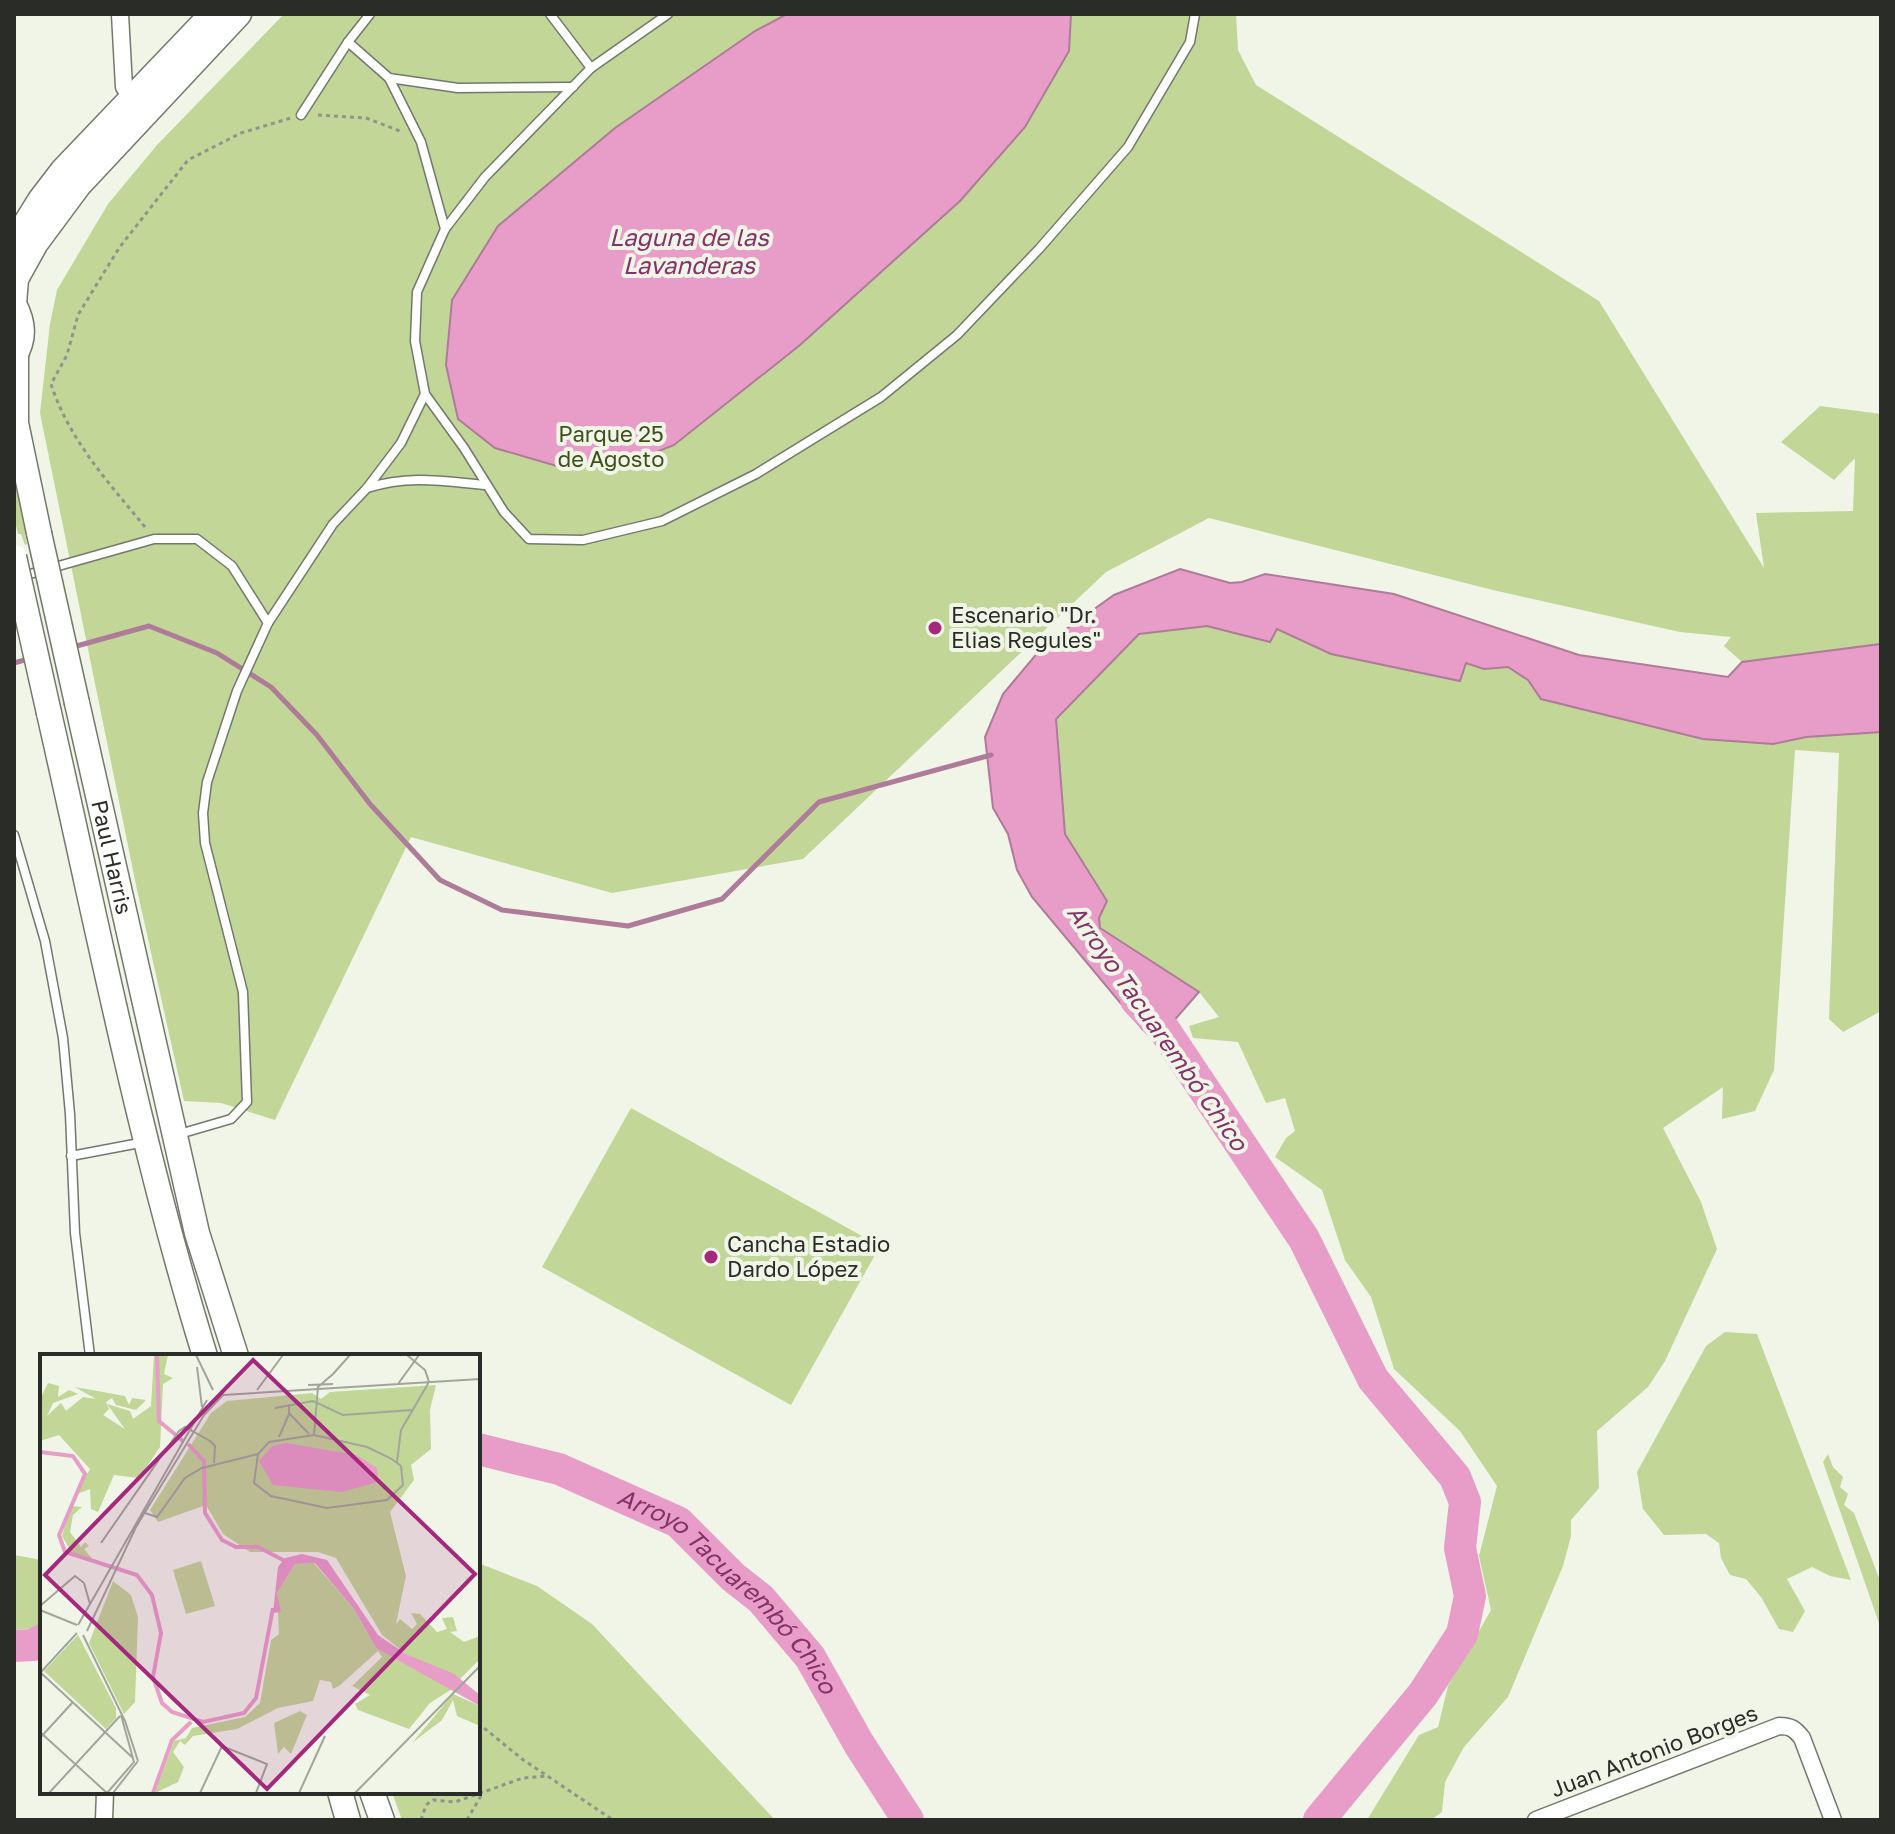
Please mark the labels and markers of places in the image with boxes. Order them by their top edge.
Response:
place label: Escenario "Dr. Elias Regules" [951,601,1101,653]
marker: Escenario "Dr. Elias Regules" [926,619,944,637]
place label: Cancha Estadio Dardo López [727,1230,890,1282]
marker: Cancha Estadio Dardo López [702,1248,720,1266]

